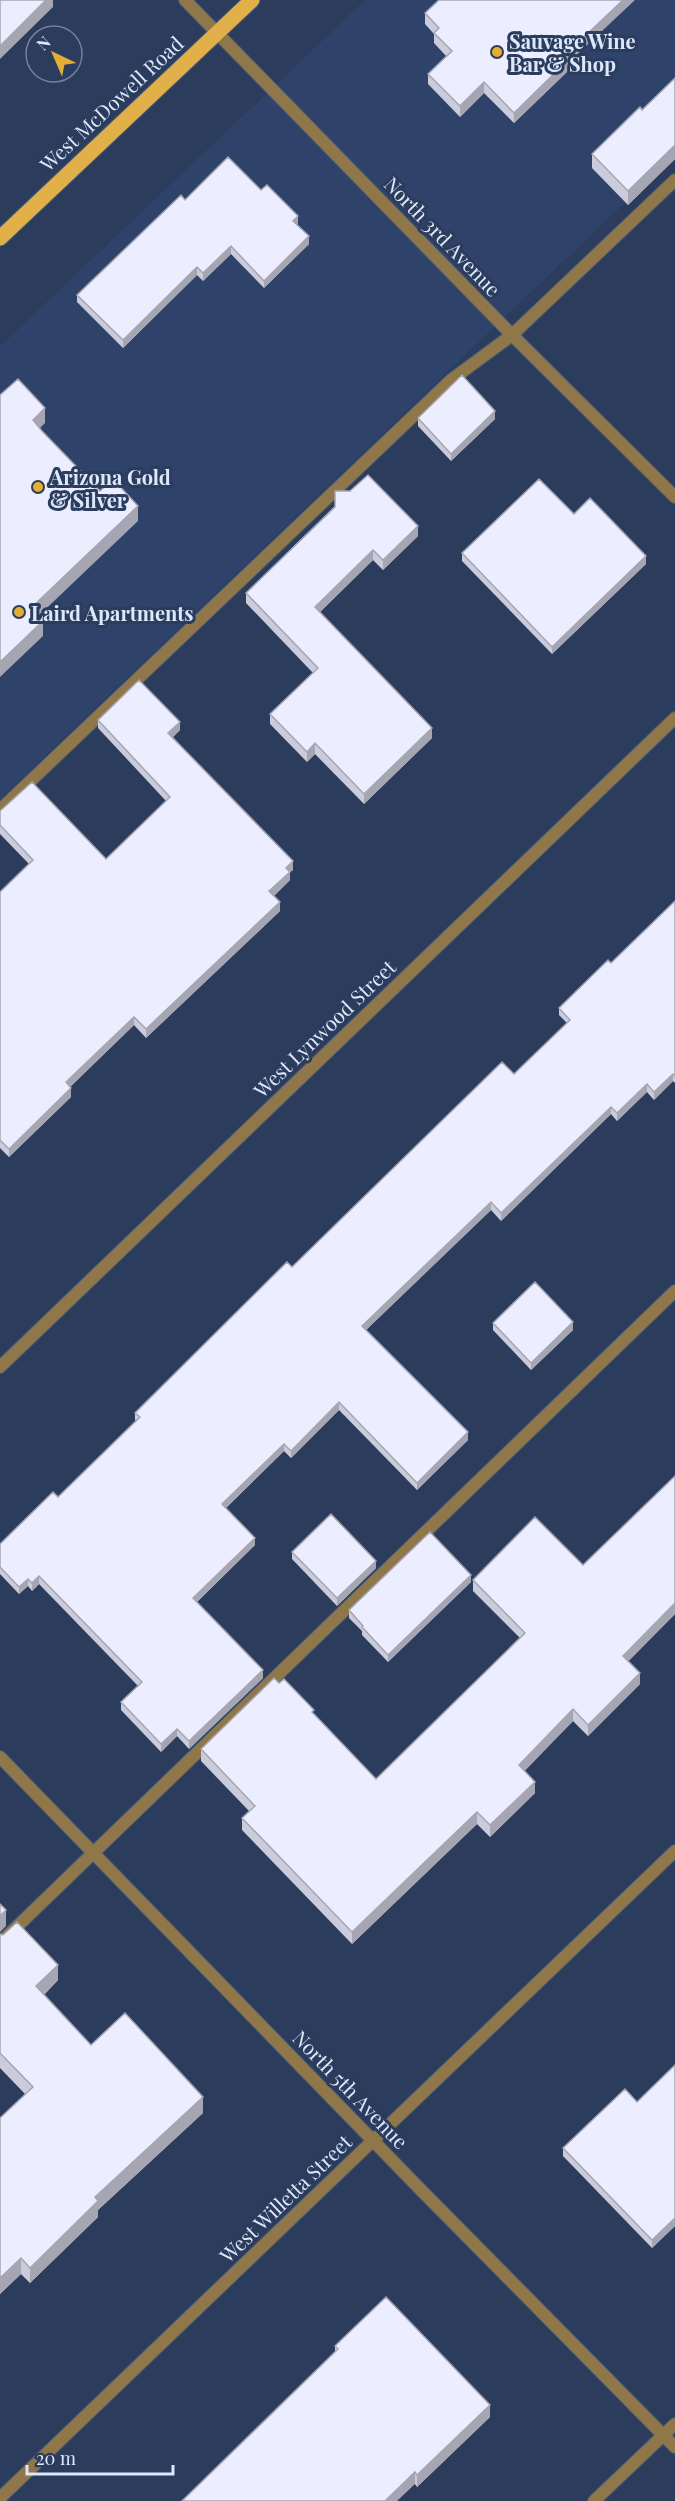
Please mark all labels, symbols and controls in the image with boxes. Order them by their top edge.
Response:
north arrow [24,24,84,84]
place label: Sauvage Wine Bar & Shop [509,27,636,77]
street label: West McDowell Road [33,29,189,177]
text: N [32,31,55,54]
marker: Sauvage Wine Bar & Shop [490,45,504,59]
street label: North 3rd Avenue [379,170,507,302]
place label: Arizona Gold & Silver [49,463,171,513]
marker: Arizona Gold & Silver [31,480,45,494]
place label: Laird Apartments [31,599,193,626]
marker: Laird Apartments [12,605,26,619]
street label: West Lynwood Street [247,953,401,1103]
street label: North 5th Avenue [287,2024,415,2154]
street label: West Willetta Street [213,2127,357,2269]
scale bar [27,2438,172,2476]
text: 20 m [36,2446,76,2470]

